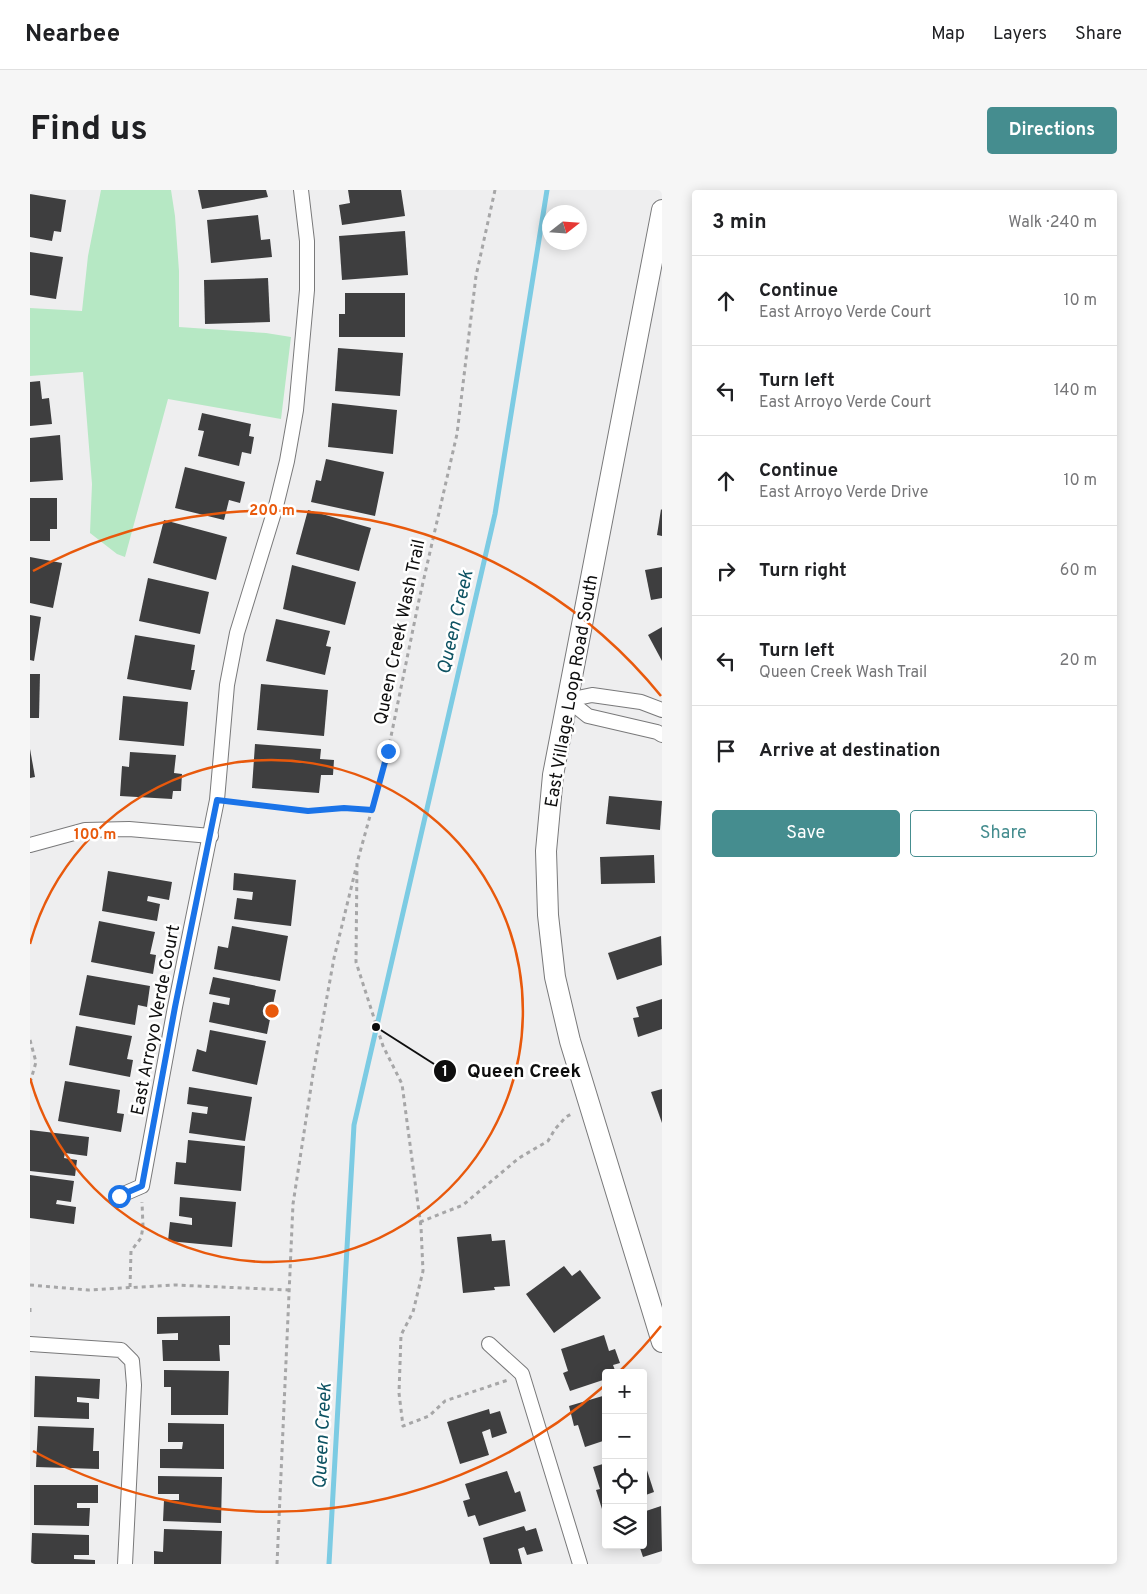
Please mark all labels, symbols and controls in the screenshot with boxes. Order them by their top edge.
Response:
text: Nearbee [25,20,120,50]
text: Map [931,23,965,46]
text: Layers [993,23,1047,46]
text: Share [1075,23,1122,46]
button: Directions [987,107,1117,154]
text: Find us [30,108,148,152]
north arrow [542,205,587,250]
text: 3 min [712,209,767,236]
text: Walk · 240 m [1008,213,1097,233]
text: Continue [759,279,838,303]
icon: ahead [712,287,740,315]
text: 10 m [1063,291,1097,311]
text: East Arroyo Verde Court [759,303,931,323]
text: Turn left [759,369,835,393]
icon: left [712,377,740,405]
text: 140 m [1054,381,1097,401]
text: East Arroyo Verde Court [759,393,931,413]
text: Continue [759,459,838,483]
icon: ahead [712,467,740,495]
text: 10 m [1063,471,1097,491]
text: East Arroyo Verde Drive [759,483,928,503]
text: 200 m [249,502,295,521]
street label: Queen Creek Wash Trail [370,537,431,727]
icon: right [712,557,740,585]
text: Turn right [759,559,847,583]
text: 60 m [1060,561,1097,581]
water label: Queen Creek [432,568,480,677]
street label: East Village Loop Road South [541,573,604,809]
text: Turn left [759,639,835,663]
icon: left [712,647,740,675]
text: 20 m [1060,651,1097,671]
text: Queen Creek Wash Trail [759,663,927,683]
icon: arrive [712,737,740,765]
text: Arrive at destination [759,739,940,763]
route end [377,740,400,763]
button: Save [712,810,900,857]
button: Share [910,810,1097,857]
text: 100 m [74,826,116,845]
street label: East Arroyo Verde Court [127,923,186,1118]
centre of rings [263,1002,281,1020]
callout: Queen Creek [432,1054,591,1088]
text: Queen Creek [467,1060,581,1084]
text: 1 [442,1063,448,1082]
route start [108,1185,131,1208]
map controls [602,1369,647,1549]
button: + [602,1369,647,1414]
water label: Queen Creek [308,1382,338,1490]
button: − [602,1414,647,1459]
button: locate [602,1459,647,1504]
button: layers [602,1504,647,1549]

